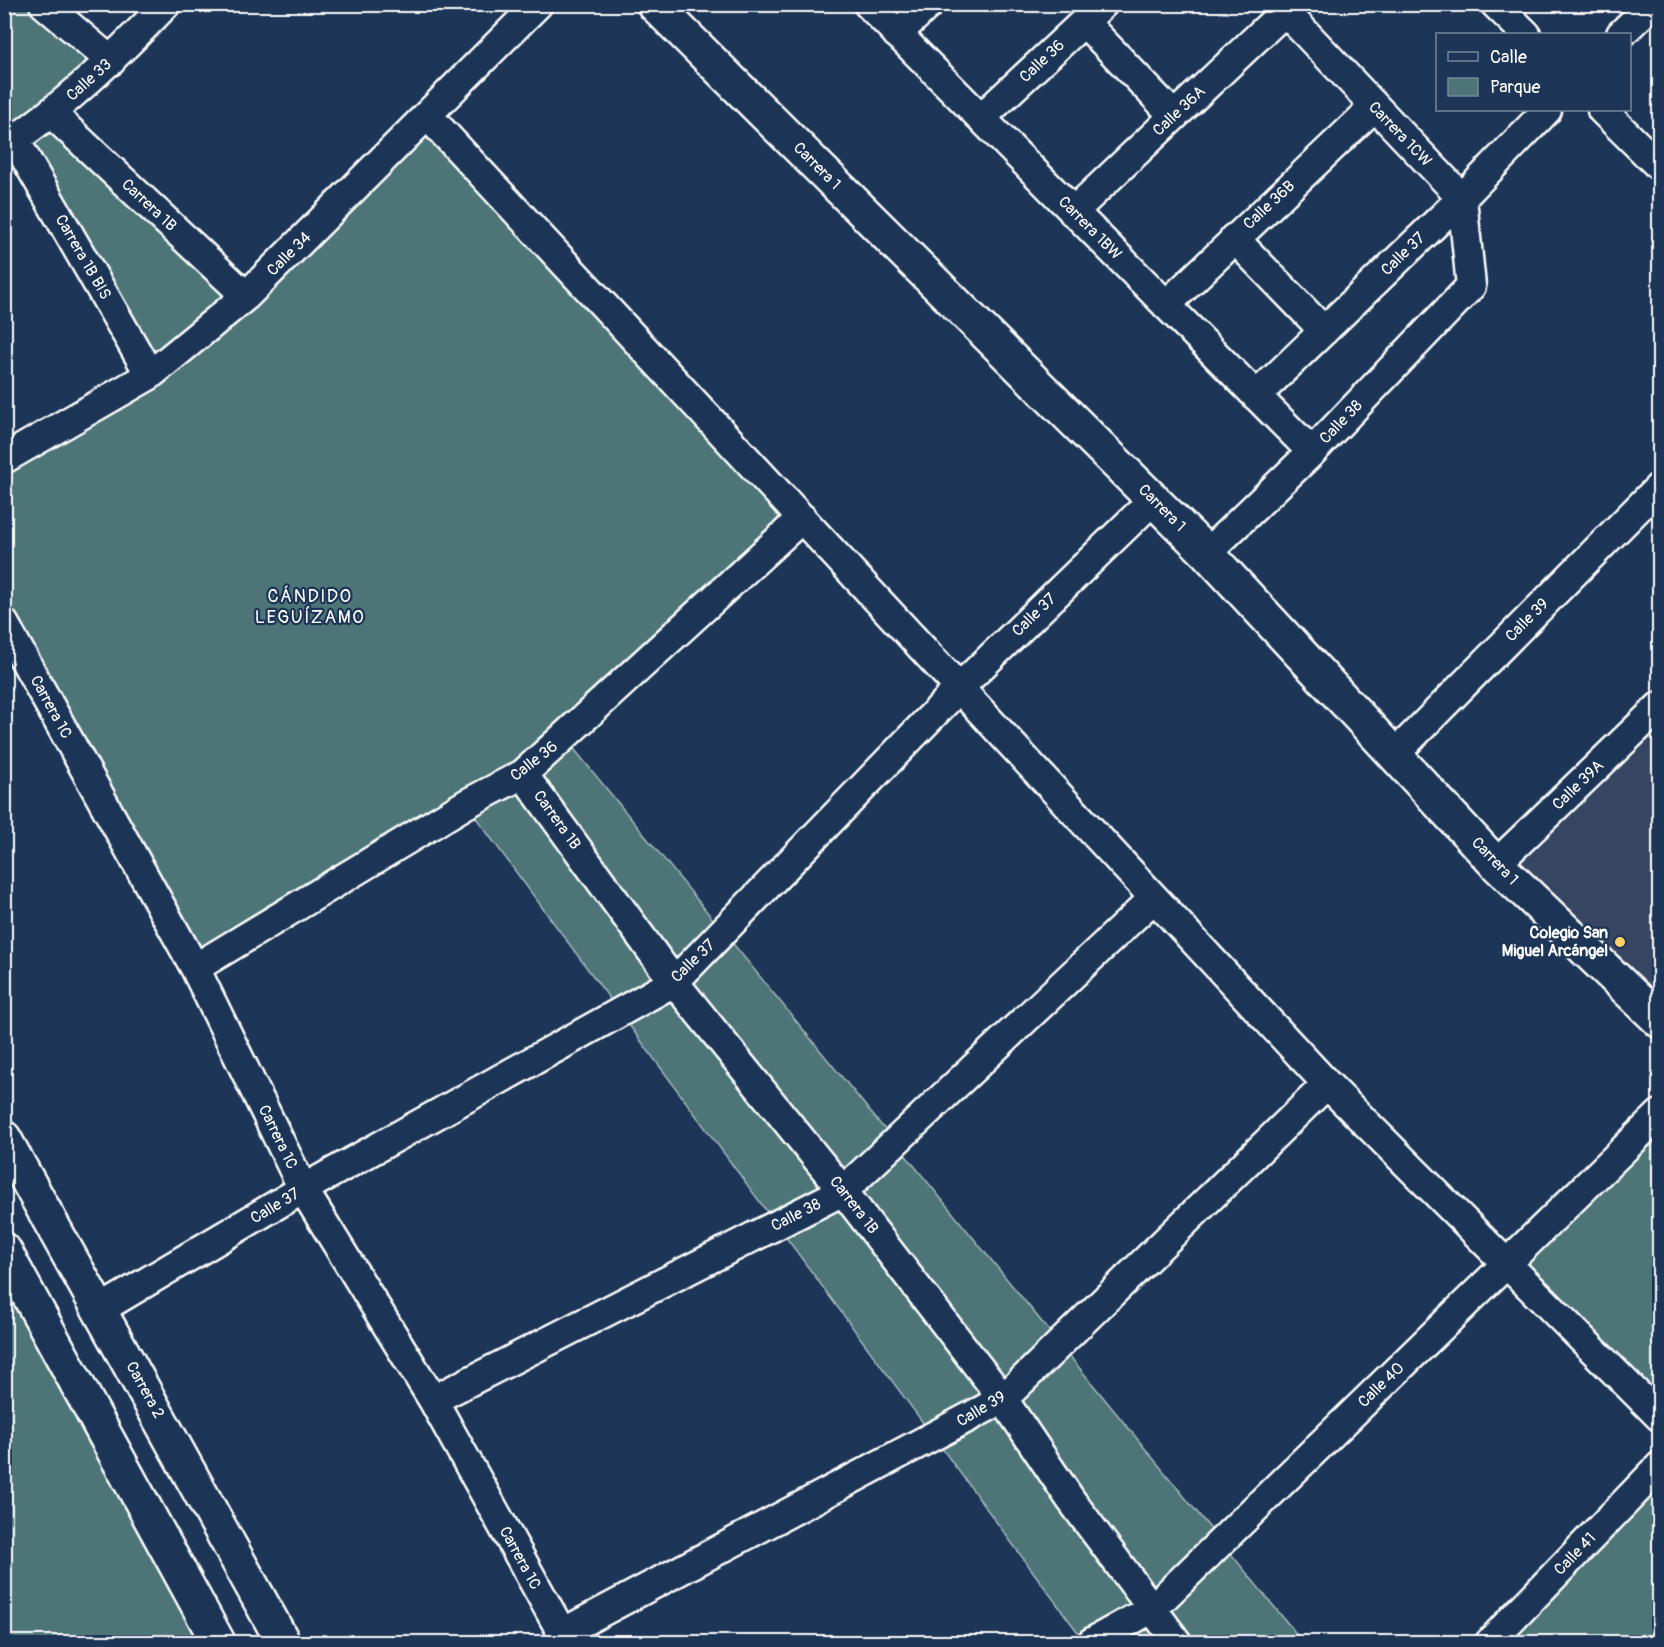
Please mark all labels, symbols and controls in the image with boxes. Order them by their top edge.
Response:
legend [1436,33,1631,111]
street label: Calle 36 [1015,35,1069,87]
text: Calle [1490,46,1527,69]
street label: Calle 33 [62,54,116,106]
text: Parque [1490,76,1540,99]
street label: Calle 36A [1148,82,1210,140]
street label: Carrera 1CW [1364,97,1436,171]
street label: Carrera 1 [789,138,845,194]
street label: Carrera 1B [117,174,181,236]
street label: Calle 36B [1239,176,1299,234]
street label: Carrera 1BW [1054,192,1126,264]
street label: Carrera 1B BIS [51,211,115,303]
street label: Calle 34 [263,228,315,280]
street label: Calle 37 [1377,228,1430,280]
street label: Calle 38 [1315,396,1367,448]
street label: Carrera 1 [1134,480,1190,536]
district label: CÁNDIDO LEGUÍZAMO [255,585,365,629]
street label: Calle 37 [1008,589,1061,641]
street label: Calle 39 [1501,594,1553,646]
street label: Carrera 1C [26,672,77,742]
street label: Calle 36 [506,736,562,786]
street label: Calle 39A [1548,756,1608,814]
street label: Carrera 1B [529,787,585,853]
street label: Carrera 1 [1467,833,1523,889]
place label: Colegio San Miguel Arcángel [1502,923,1608,961]
street label: Calle 37 [667,935,720,987]
marker: Colegio San Miguel Arcángel [1613,935,1627,949]
street label: Carrera 1C [254,1102,302,1173]
street label: Carrera 1B [825,1172,883,1238]
street label: Calle 37 [247,1183,304,1228]
street label: Calle 38 [768,1194,824,1236]
street label: Carrera 2 [121,1358,169,1422]
street label: Calle 40 [1354,1358,1408,1412]
street label: Calle 39 [953,1387,1009,1431]
street label: Carrera 1C [495,1523,546,1593]
street label: Calle 41 [1550,1528,1600,1580]

